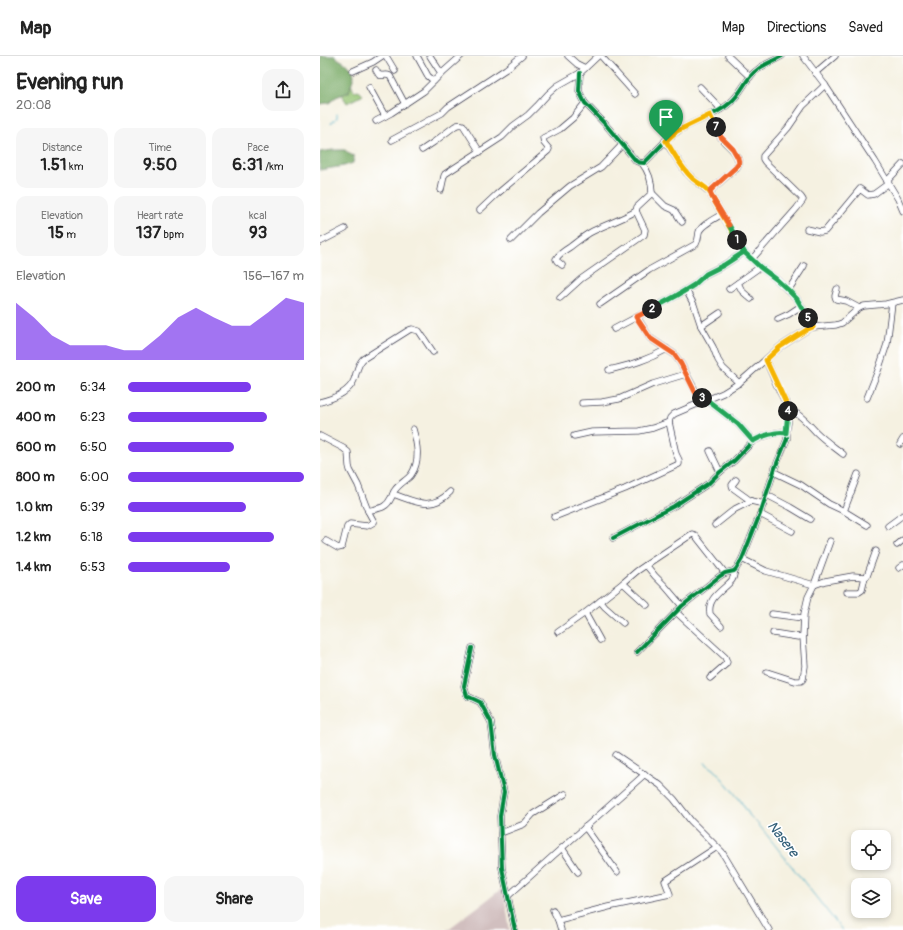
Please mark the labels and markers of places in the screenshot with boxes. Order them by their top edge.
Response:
pin [649,100,683,141]
pin: 7 [706,117,726,137]
pin: 1 [727,230,747,250]
pin: 2 [642,299,662,319]
pin: 5 [798,308,818,328]
pin: 3 [692,388,712,408]
pin: 4 [778,401,798,421]

